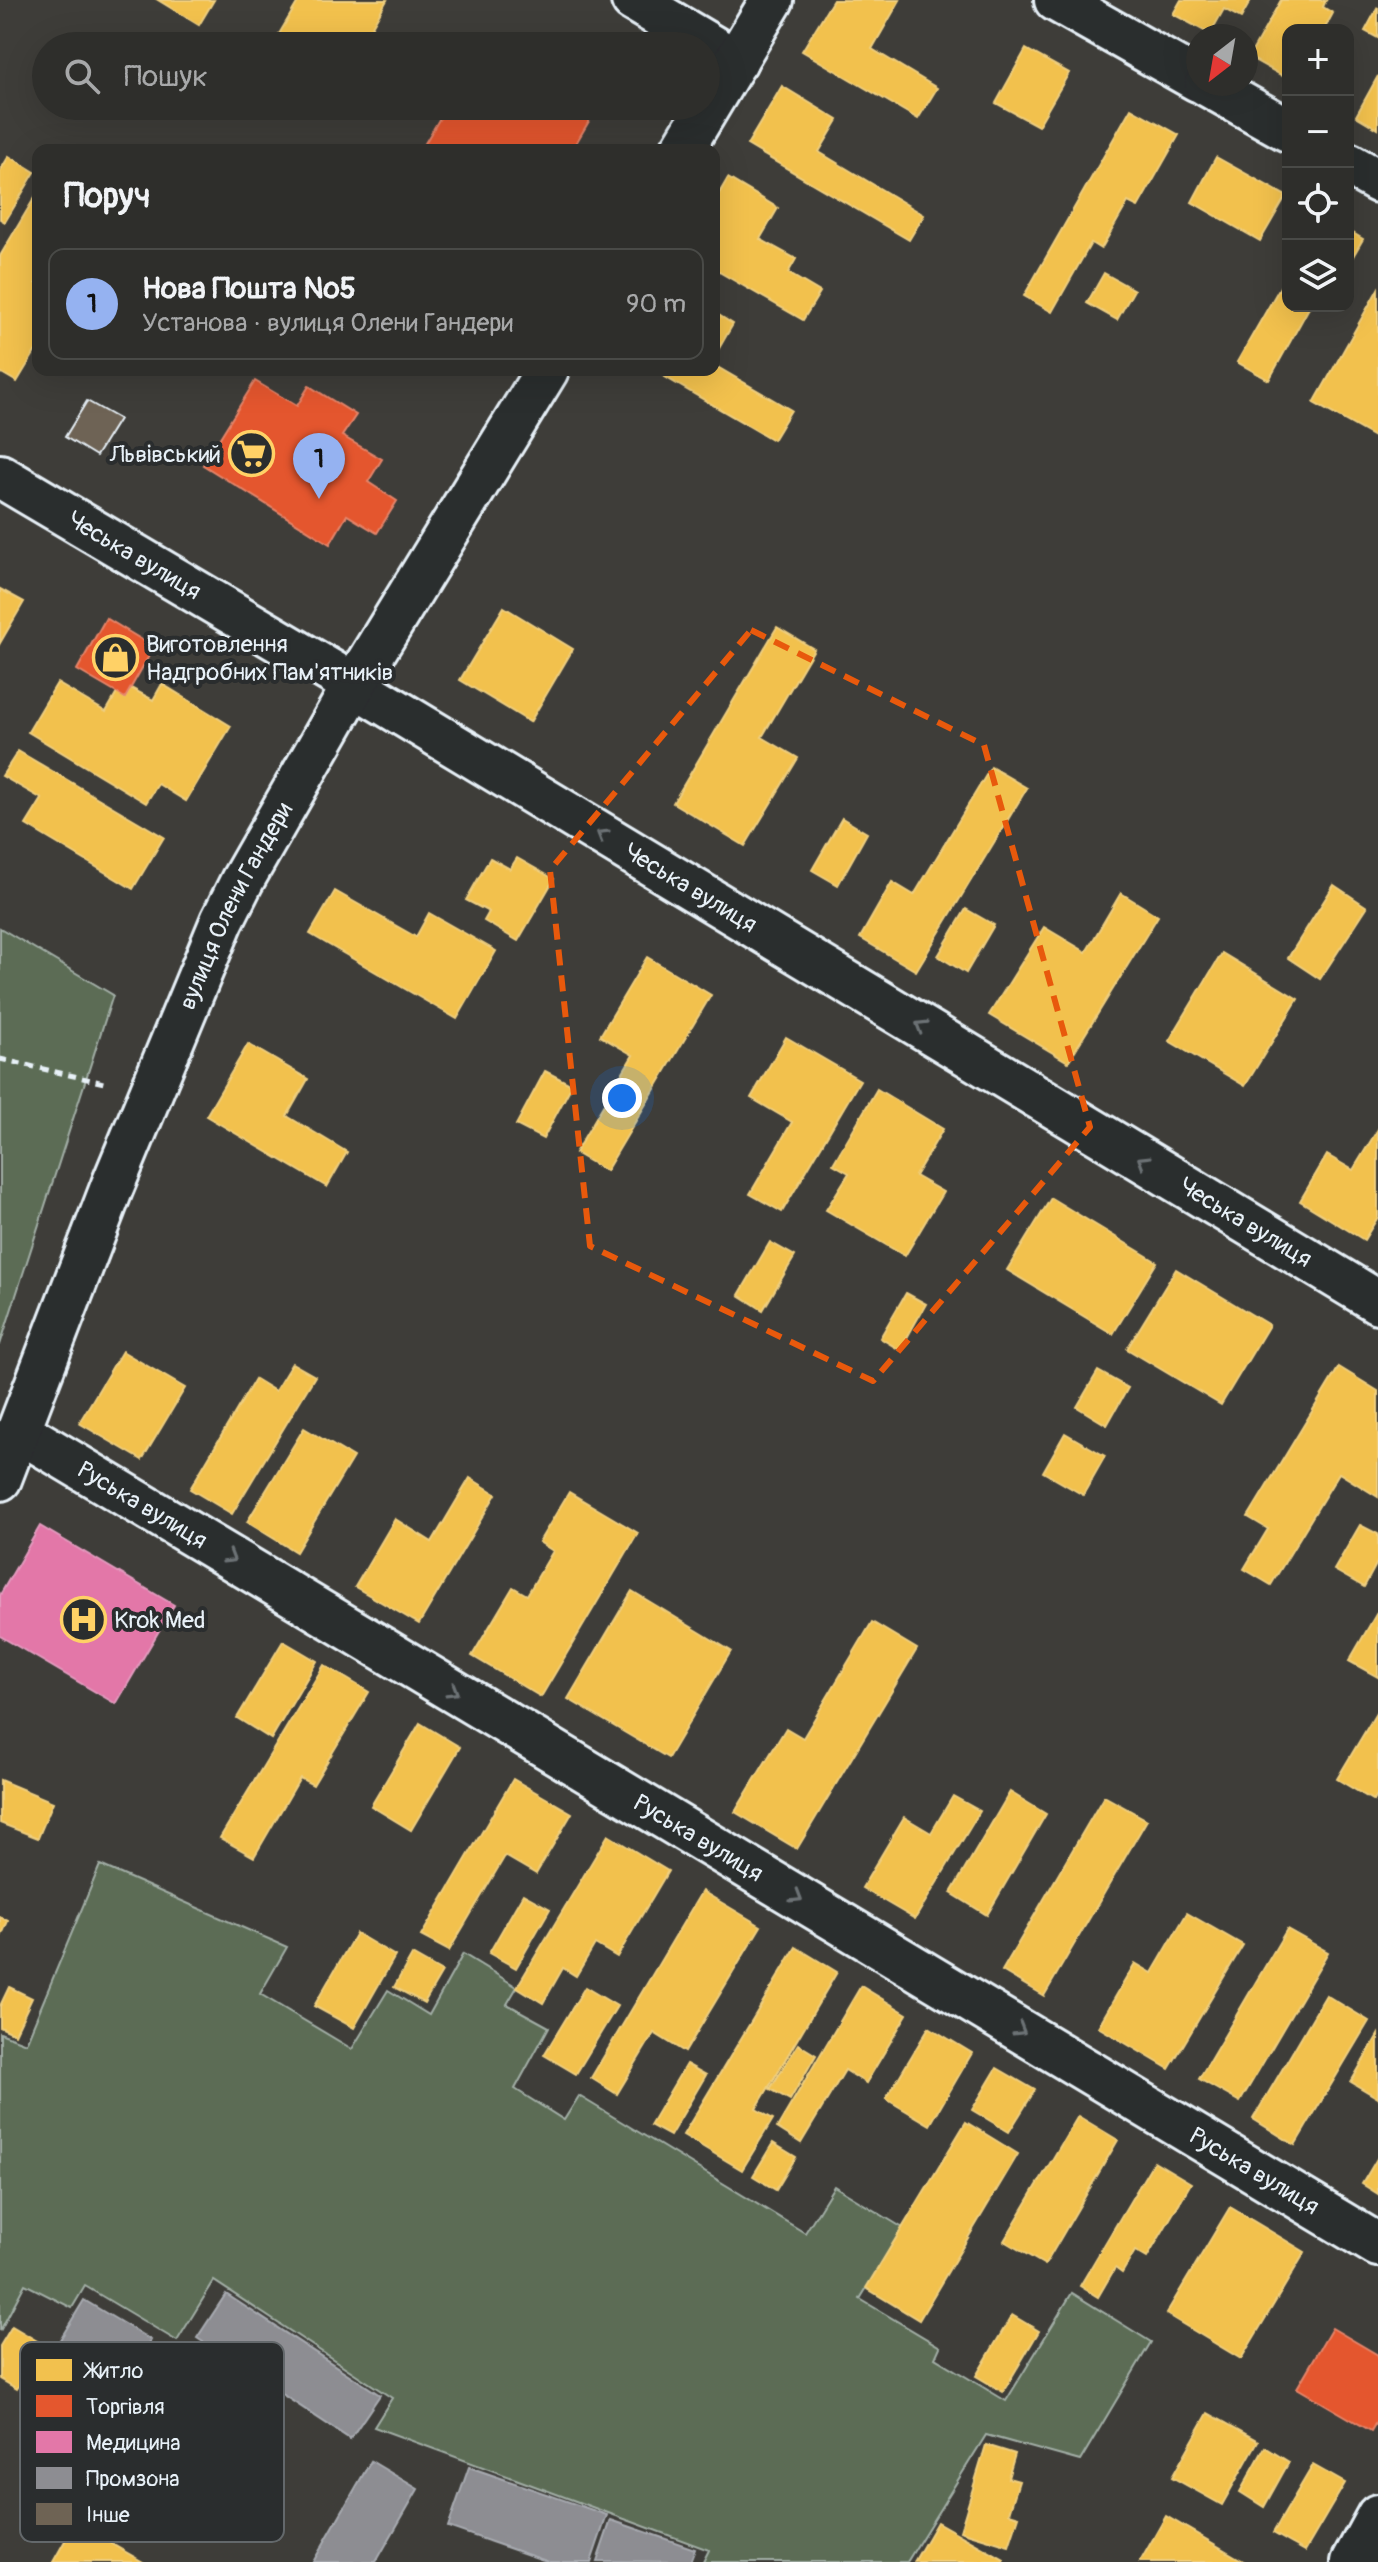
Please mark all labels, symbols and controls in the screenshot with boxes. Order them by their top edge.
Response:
north arrow [1186,24,1258,96]
map controls [1282,24,1354,312]
button: + [1282,24,1354,96]
search box [32,32,720,120]
icon: search [60,54,104,98]
text: Пошук [124,58,208,95]
button: − [1282,96,1354,168]
button: locate [1282,168,1354,240]
text: Поруч [64,175,150,218]
button: layers [1282,240,1354,312]
text: Нова Пошта №5 [142,270,356,307]
text: 1 [87,288,97,320]
text: 90 m [626,288,686,320]
text: Установа · вулиця Олени Гандери [142,307,513,339]
supermarket icon: Львівський [228,430,276,478]
pin: 1 [293,433,345,499]
place label: Львівський [109,440,221,469]
street label: Чеська вулиця [62,505,206,606]
place label: Виготовлення Надгробних Пам'ятників [146,630,393,687]
shop icon: Виготовлення Надгробних Пам'ятників [91,634,139,682]
street label: вулиця Олени Гандери [173,797,299,1014]
one-way arrow [596,829,611,844]
street label: Чеська вулиця [619,837,762,939]
one-way arrow [915,1021,930,1036]
your location [602,1078,642,1118]
one-way arrow [1137,1155,1152,1170]
street label: Чеська вулиця [1174,1171,1317,1273]
street label: Руська вулиця [72,1455,213,1555]
one-way arrow [221,1548,236,1563]
hospital icon: Krok Med [59,1596,107,1644]
place label: Krok Med [114,1606,206,1635]
one-way arrow [445,1681,459,1697]
street label: Руська вулиця [628,1788,768,1888]
one-way arrow [788,1887,803,1903]
one-way arrow [1011,2021,1026,2036]
street label: Руська вулиця [1184,2121,1324,2221]
legend [20,2342,284,2542]
text: Житло [83,2357,144,2385]
text: Торгівля [86,2393,165,2421]
text: Медицина [86,2429,180,2457]
text: Промзона [86,2465,180,2493]
text: Інше [86,2501,130,2529]

